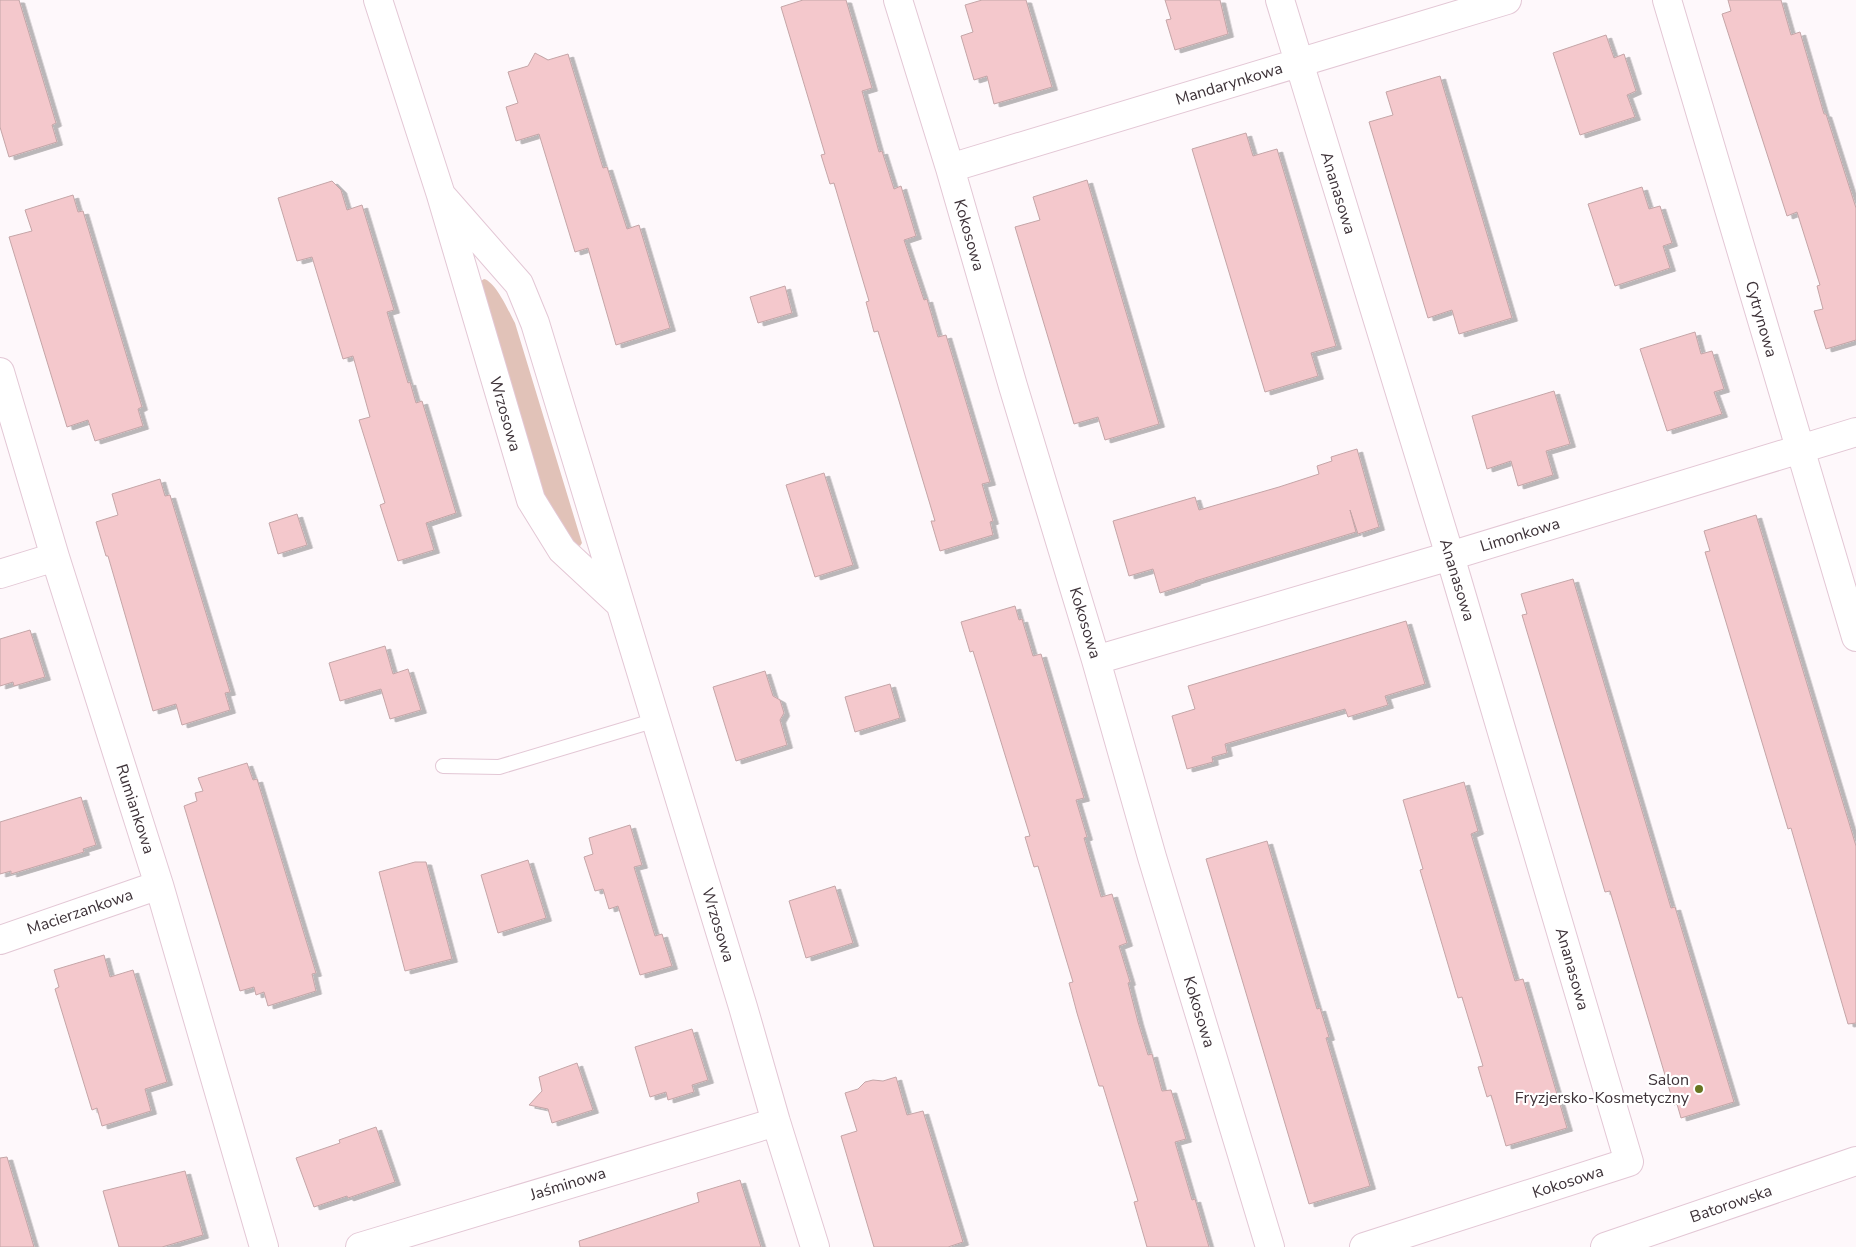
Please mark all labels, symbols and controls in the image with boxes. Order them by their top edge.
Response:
street label: Mandarynkowa [1173,57,1285,111]
street label: Ananasowa [1315,149,1361,237]
street label: Kokosowa [948,197,990,273]
street label: Cytrynowa [1740,278,1782,360]
street label: Wrzosowa [484,374,526,454]
street label: Limonkowa [1477,512,1563,558]
street label: Ananasowa [1434,536,1480,624]
street label: Kokosowa [1064,585,1106,661]
street label: Rumiankowa [110,761,160,857]
street label: Macierzankowa [24,884,136,940]
street label: Wrzosowa [696,885,740,965]
street label: Ananasowa [1550,925,1594,1013]
street label: Kokosowa [1178,974,1220,1050]
place label: Salon Fryzjersko-Kosmetyczny [1515,1069,1690,1109]
marker: Salon Fryzjersko-Kosmetyczny [1693,1083,1705,1095]
street label: Kokosowa [1530,1160,1606,1204]
street label: Jaśminowa [526,1162,609,1206]
street label: Batorowska [1687,1180,1775,1228]

